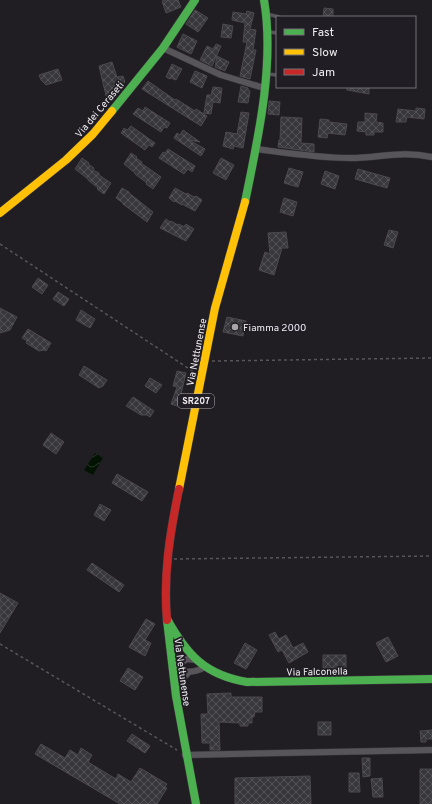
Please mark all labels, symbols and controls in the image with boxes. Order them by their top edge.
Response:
legend [276,16,416,88]
text: Fast [312,25,334,41]
text: Slow [312,45,338,61]
text: Jam [312,65,335,81]
street label: Via dei Ceraseti [73,79,127,141]
street label: Via Nettunense [185,317,210,387]
marker: Fiamma 2000 [230,322,240,332]
place label: Fiamma 2000 [243,322,307,335]
road number: SR207 [178,394,214,408]
street label: Via Nettunense [170,637,193,707]
street label: Via Falconella [286,665,348,680]

